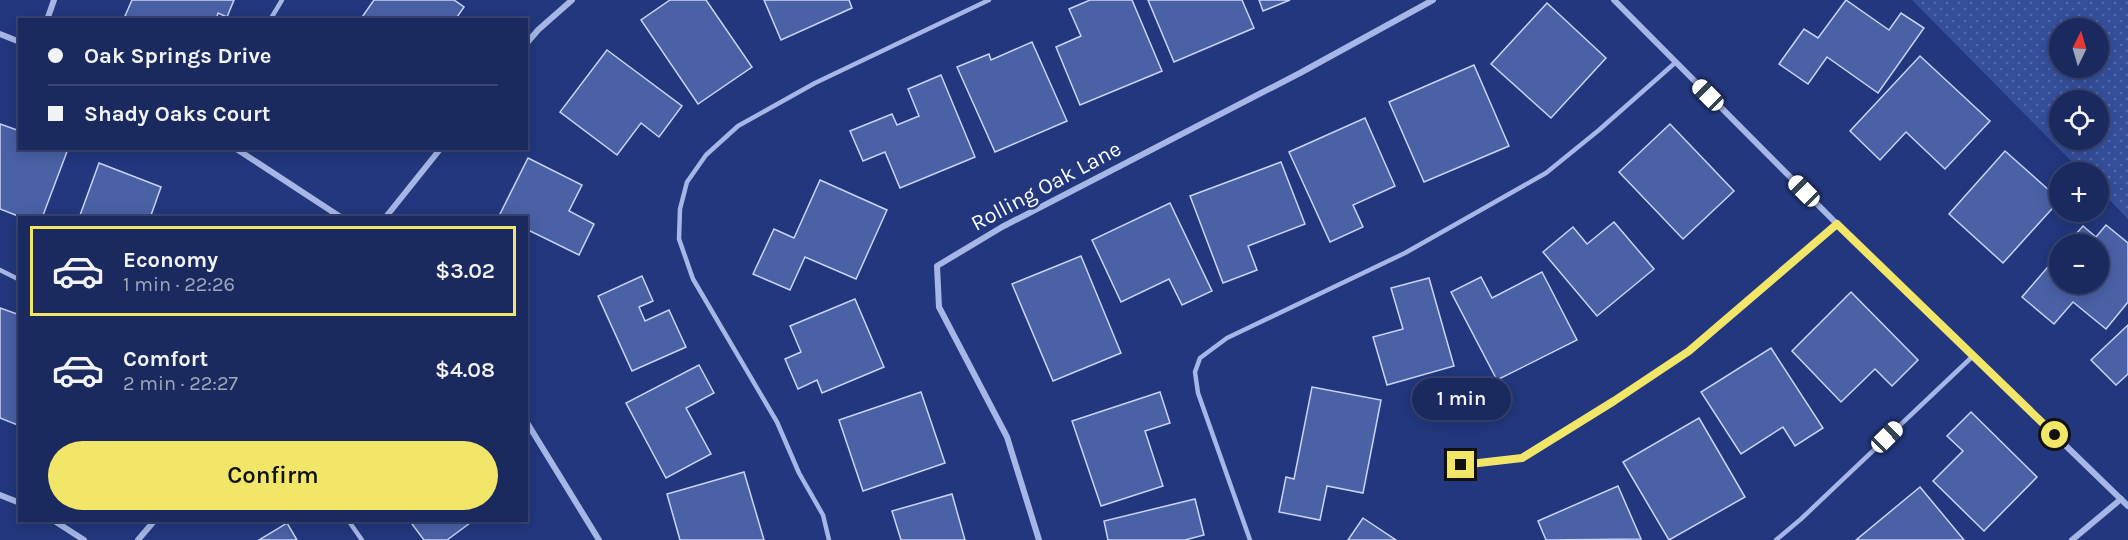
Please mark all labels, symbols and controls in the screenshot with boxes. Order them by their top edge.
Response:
north arrow [2049,18,2109,78]
map controls [2049,18,2109,294]
text: Oak Springs Drive [84,43,271,69]
car [1689,76,1727,114]
button: locate [2049,90,2109,150]
text: Shady Oaks Court [84,101,270,127]
street label: Rolling Oak Lane [967,136,1125,236]
button: + [2049,162,2109,222]
car [1785,172,1823,210]
button: − [2049,234,2109,294]
icon: car [51,244,105,298]
text: Economy [123,247,218,273]
text: $3.02 [435,258,495,284]
text: 1 min · 22:26 [123,273,235,296]
icon: car [51,343,105,397]
text: Comfort [123,346,208,372]
text: $4.08 [435,357,495,383]
text: 2 min · 22:27 [123,372,238,395]
callout: 1 min [1412,378,1510,420]
text: 1 min [1437,387,1486,410]
car [1868,418,1906,456]
route start [2041,421,2068,448]
button: Confirm [48,441,498,510]
route end [1447,451,1474,478]

